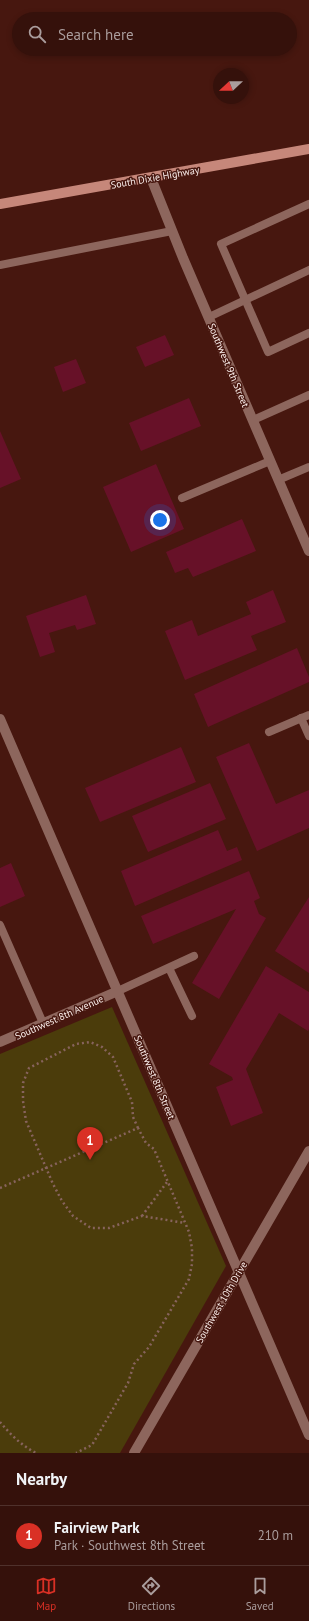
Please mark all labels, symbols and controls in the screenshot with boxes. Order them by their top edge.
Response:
search box [12,12,297,56]
icon: search [26,23,48,45]
text: Search here [58,25,134,44]
north arrow [213,68,249,104]
street label: South Dixie Highway [110,163,201,192]
street label: Southwest 9th Street [205,321,252,410]
your location [150,510,170,530]
street label: Southwest 8th Avenue [13,992,105,1043]
street label: Southwest 8th Street [131,1033,178,1122]
pin: 1 [77,1127,103,1160]
street label: Southwest 10th Drive [193,1259,250,1345]
text: Nearby [16,1468,67,1490]
text: Fairview Park [54,1518,140,1537]
text: 1 [25,1527,33,1544]
text: 210 m [258,1527,293,1544]
text: Park · Southwest 8th Street [54,1537,205,1554]
tab: Map [35,1575,57,1613]
tab: Directions [128,1575,175,1613]
tab: Saved [246,1575,274,1613]

